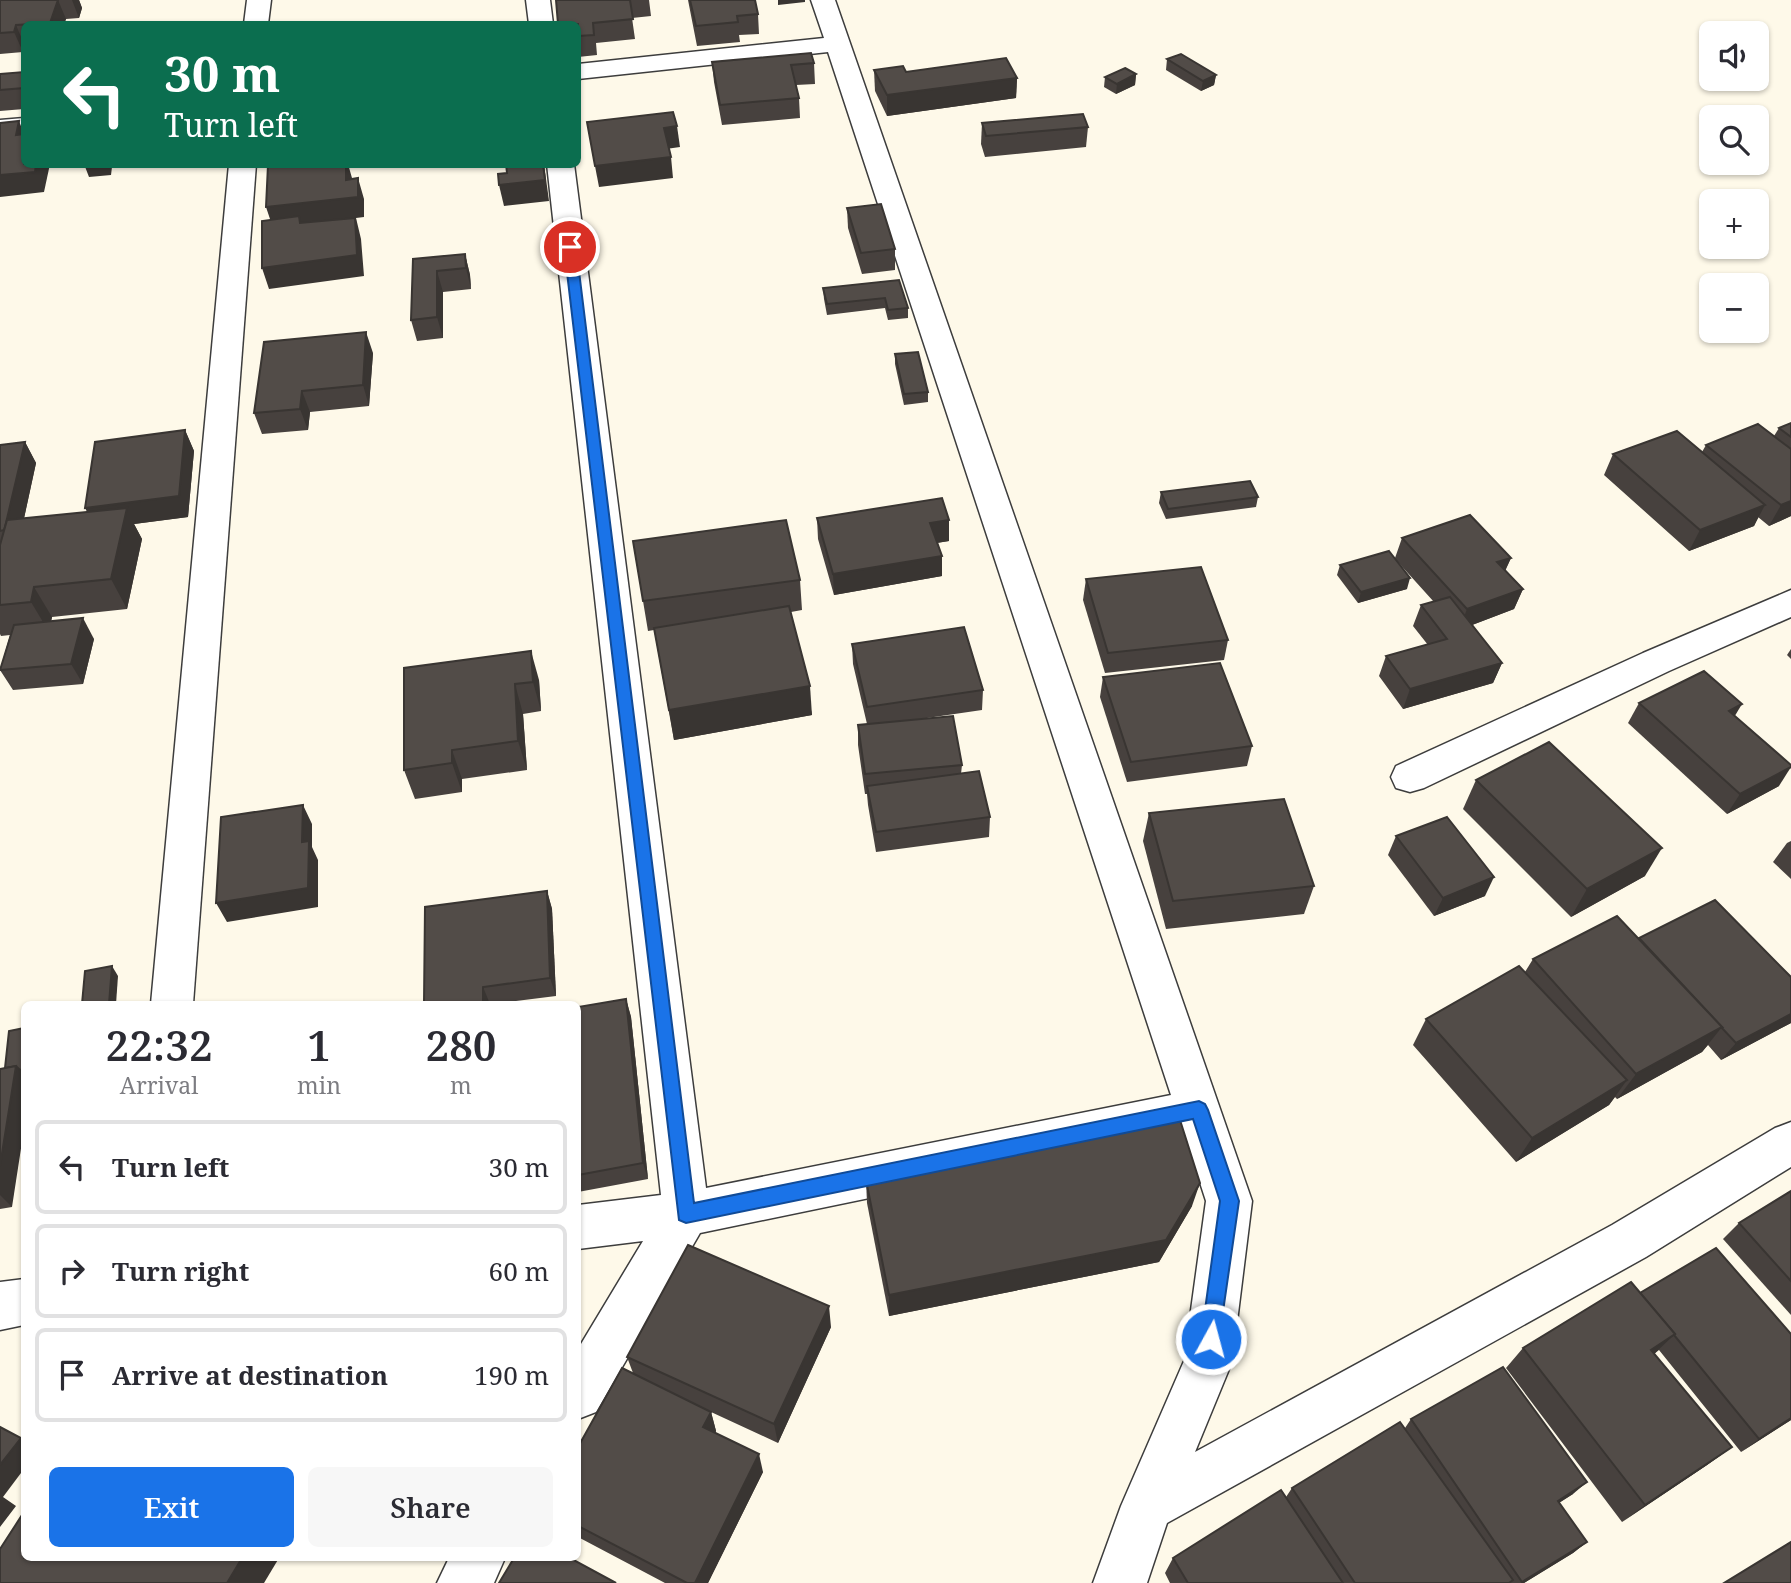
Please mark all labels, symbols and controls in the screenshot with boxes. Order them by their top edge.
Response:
map controls [1699,21,1769,343]
button: sound [1699,21,1769,91]
text: 30 m [164,40,280,106]
icon: left [49,49,140,140]
text: Turn left [164,103,298,146]
button: search [1699,105,1769,175]
button: + [1699,189,1769,259]
pin [540,217,600,277]
icon: arrive [551,228,589,266]
button: − [1699,273,1769,343]
text: 22:32 [106,1016,213,1073]
text: 1 [307,1016,331,1073]
text: 280 [426,1016,496,1073]
text: Arrival [120,1069,198,1101]
text: min [297,1069,341,1101]
text: m [450,1069,472,1101]
icon: left [53,1148,91,1186]
text: Turn left [112,1149,229,1185]
text: 30 m [489,1149,549,1185]
icon: right [53,1252,91,1290]
text: Turn right [112,1253,249,1289]
text: 60 m [489,1253,549,1289]
position arrow [1174,1302,1248,1376]
icon: arrive [53,1356,91,1394]
text: Arrive at destination [112,1357,388,1393]
text: 190 m [474,1357,549,1393]
button: Exit [49,1467,294,1547]
button: Share [308,1467,553,1547]

